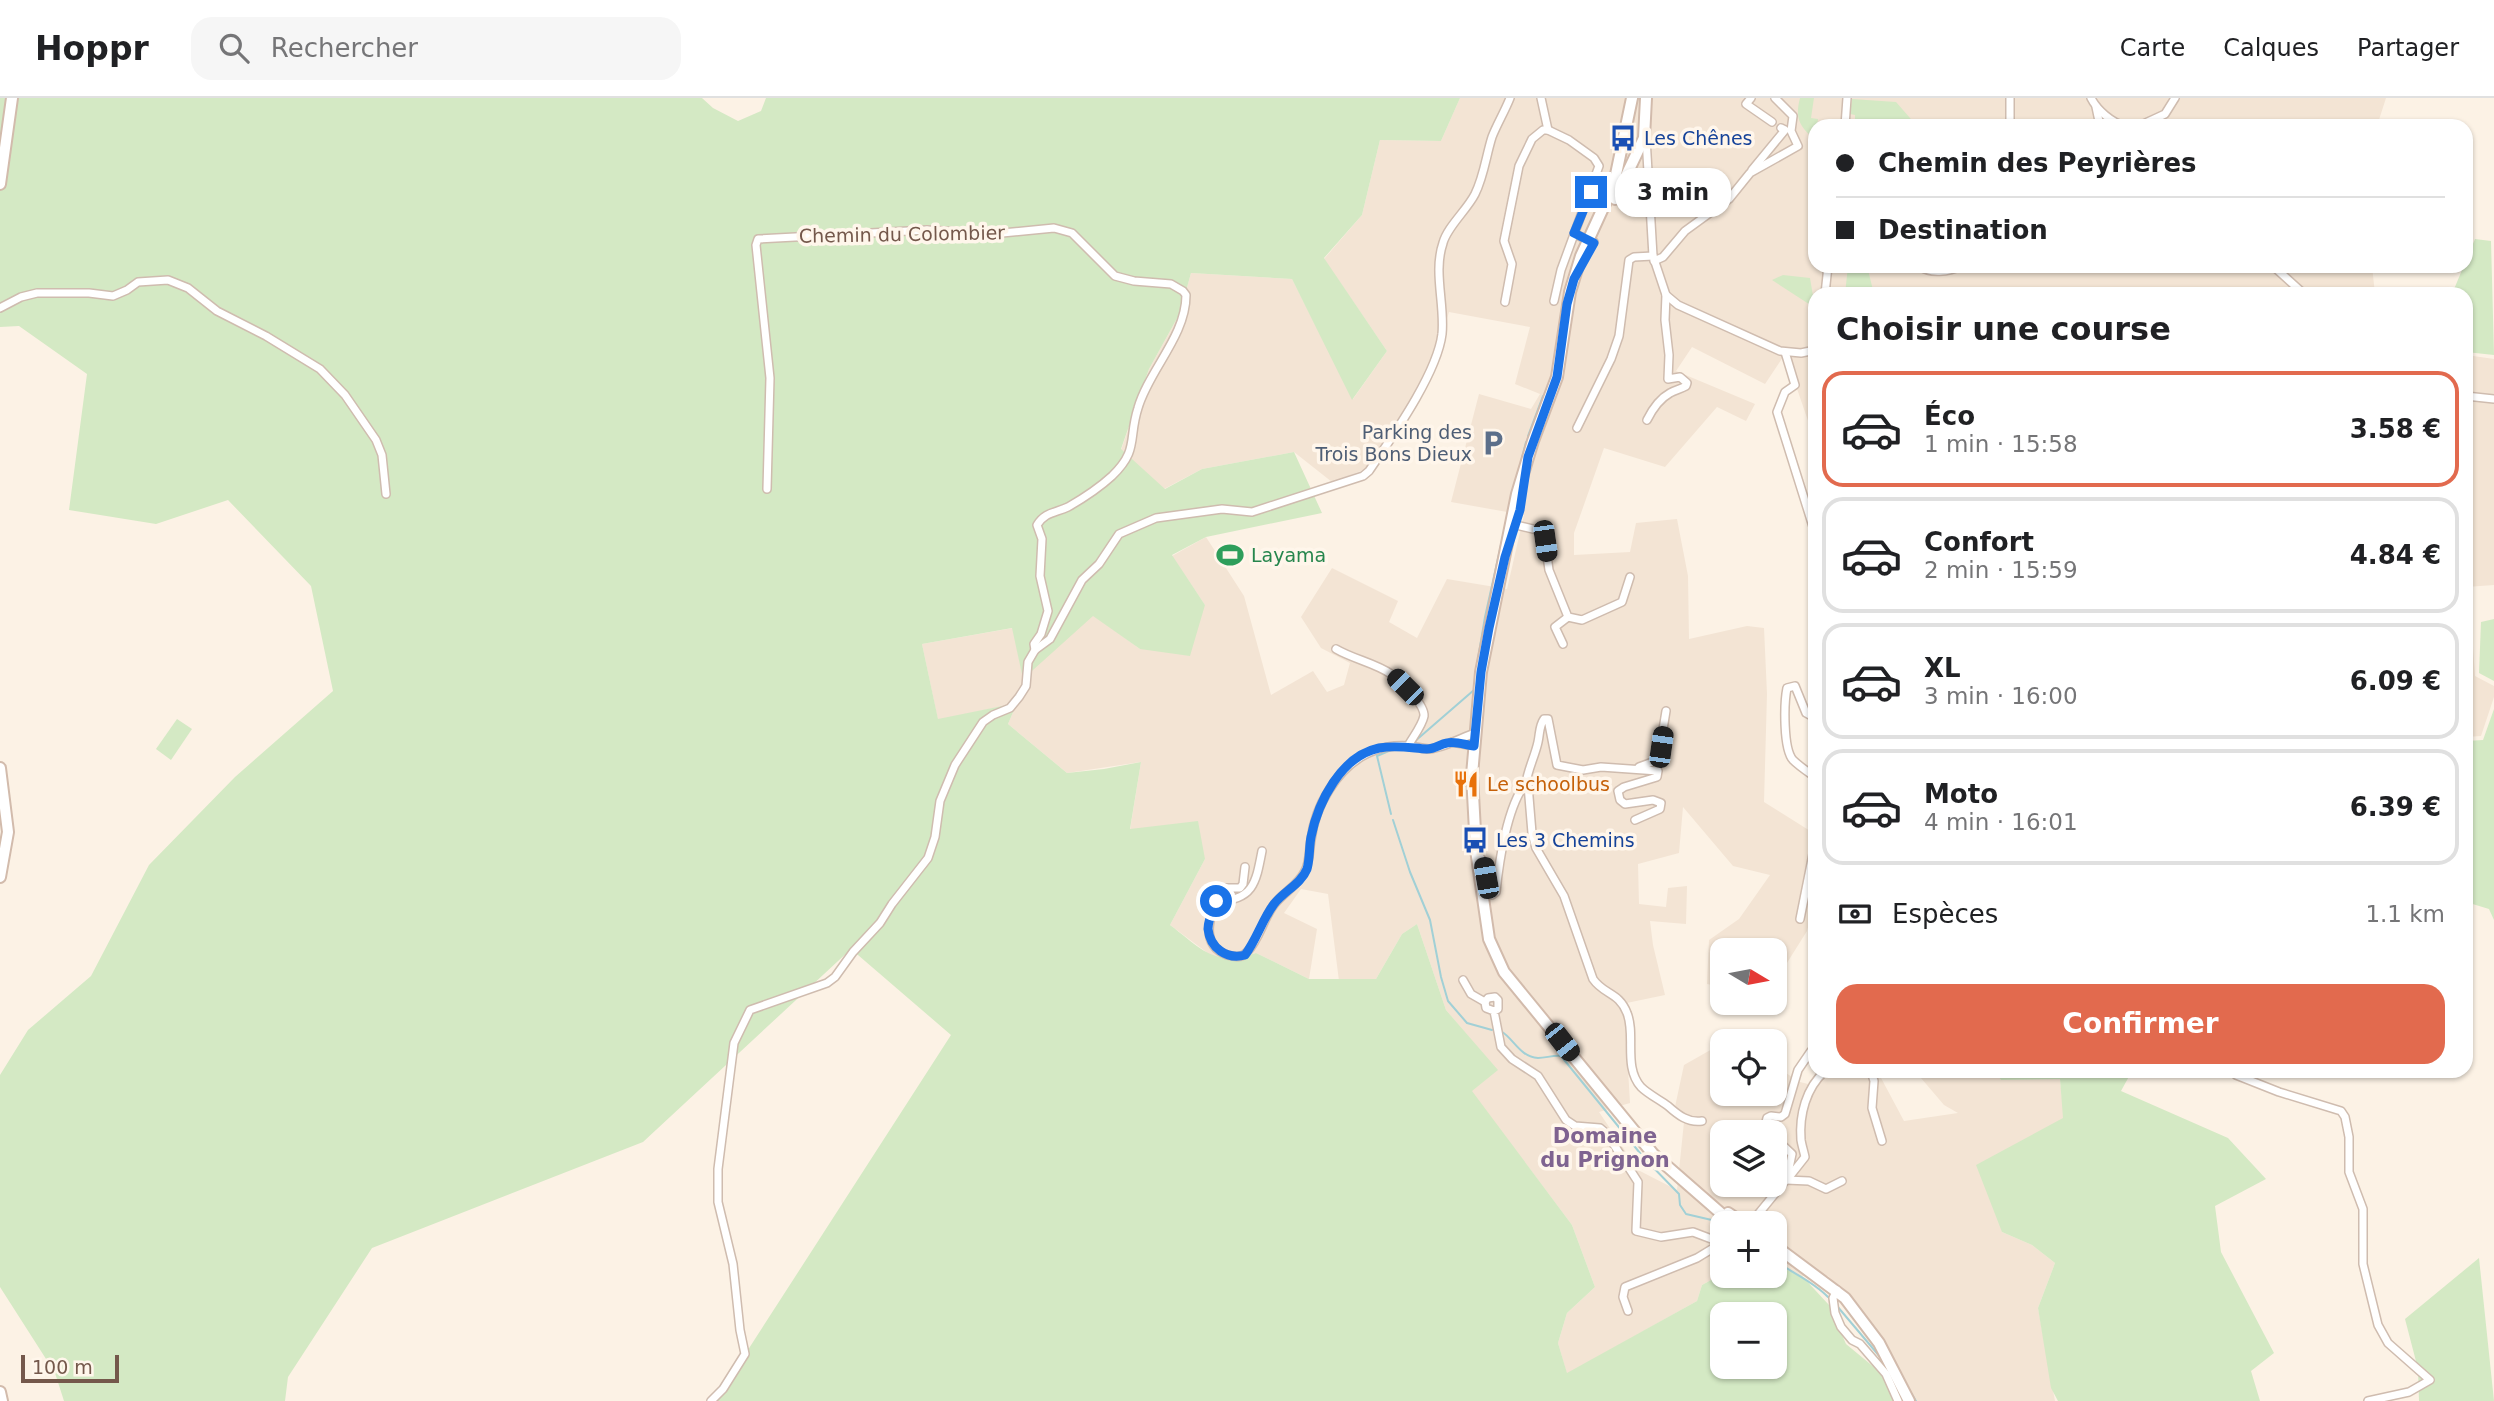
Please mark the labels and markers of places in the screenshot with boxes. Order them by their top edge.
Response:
bus stop icon: Les Chênes [1608,123,1638,153]
place label: Les Chênes [1644,127,1753,149]
place label: Parking des Trois Bons Dieux [1314,421,1472,465]
parking icon: Parking des Trois Bons Dieux [1478,428,1508,458]
sports icon: Layama [1215,540,1245,570]
place label: Layama [1251,544,1326,566]
restaurant icon: Le schoolbus [1451,769,1481,799]
place label: Le schoolbus [1487,773,1610,795]
bus stop icon: Les 3 Chemins [1460,825,1490,855]
place label: Les 3 Chemins [1496,829,1635,851]

